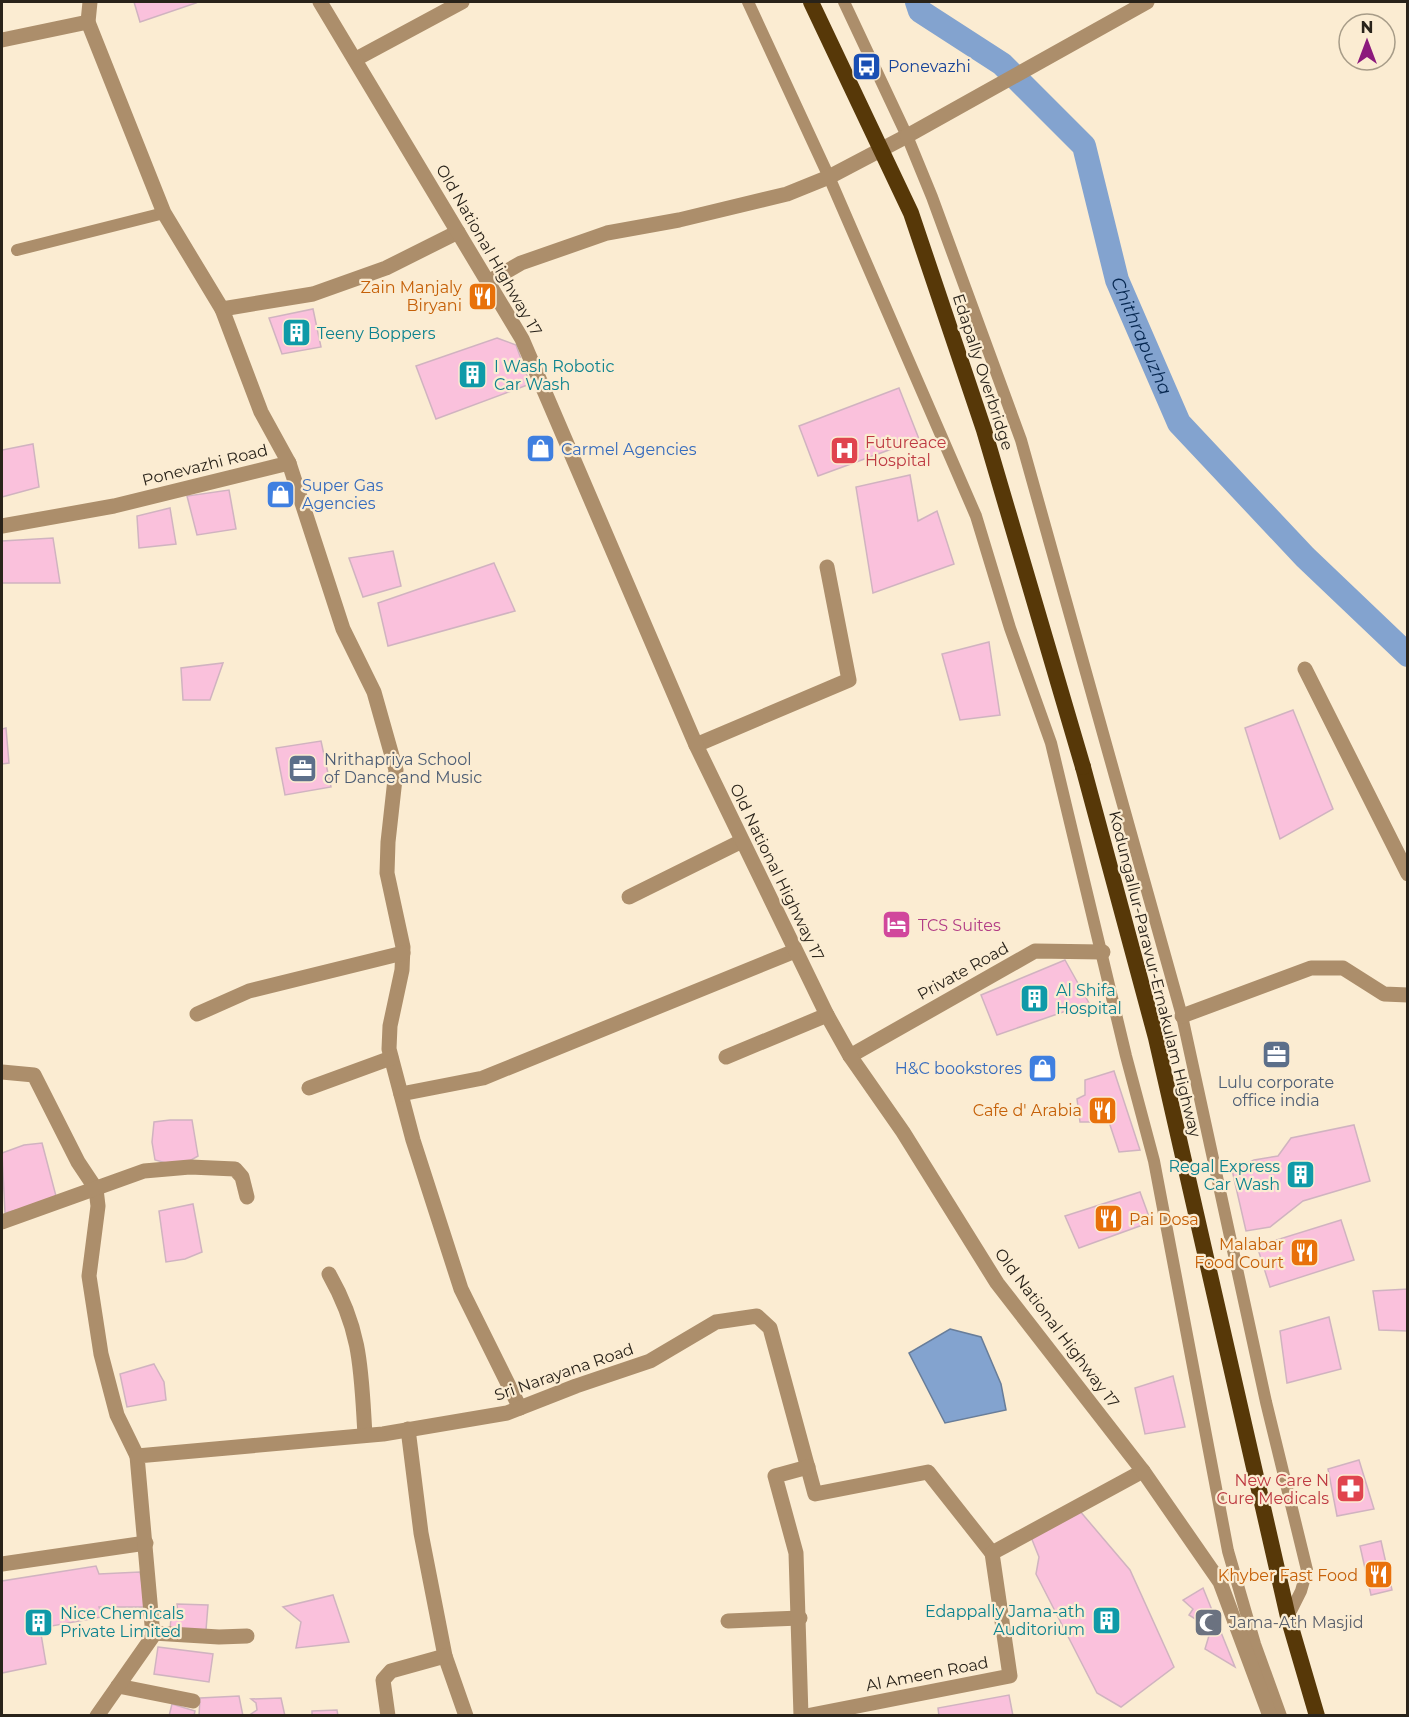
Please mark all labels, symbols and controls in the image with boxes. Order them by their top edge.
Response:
north arrow [1337,12,1397,72]
text: N [1361,18,1373,37]
bus stop icon: Ponevazhi [851,50,883,82]
place label: Ponevazhi [888,57,971,76]
street label: Old National Highway 17 [432,161,546,339]
water label: Chithrapuzha [1106,273,1177,398]
place label: Zain Manjaly Biryani [361,278,462,315]
restaurant icon: Zain Manjaly Biryani [467,280,499,312]
street label: Edapally Overbridge [949,291,1017,453]
building icon: Teeny Boppers [280,317,312,349]
place label: Teeny Boppers [317,324,436,343]
place label: I Wash Robotic Car Wash [494,357,614,394]
building icon: I Wash Robotic Car Wash [457,359,489,391]
shop icon: Carmel Agencies [524,433,556,465]
place label: Futureace Hospital [865,433,946,470]
hospital icon: Futureace Hospital [828,435,860,467]
street label: Ponevazhi Road [140,440,270,490]
place label: Carmel Agencies [561,440,697,459]
place label: Super Gas Agencies [302,476,384,513]
shop icon: Super Gas Agencies [265,478,297,510]
place label: Nrithapriya School of Dance and Music [324,750,482,787]
office icon: Nrithapriya School of Dance and Music [287,752,319,784]
street label: Old National Highway 17 [726,780,828,964]
street label: Kodungallur-Paravur-Ernakulam Highway [1105,809,1205,1140]
hotel icon: TCS Suites [881,909,913,941]
place label: TCS Suites [918,916,1001,935]
street label: Private Road [914,938,1012,1004]
place label: Al Shifa Hospital [1056,981,1122,1018]
building icon: Al Shifa Hospital [1019,983,1051,1015]
office icon: Lulu corporate office india [1260,1038,1292,1070]
shop icon: H&C bookstores [1027,1052,1059,1084]
place label: H&C bookstores [895,1059,1022,1078]
place label: Lulu corporate office india [1218,1073,1334,1110]
restaurant icon: Cafe d' Arabia [1087,1094,1119,1126]
place label: Cafe d' Arabia [973,1101,1082,1120]
place label: Regal Express Car Wash [1169,1157,1280,1194]
building icon: Regal Express Car Wash [1285,1159,1317,1191]
restaurant icon: Pai Dosa [1092,1203,1124,1235]
place label: Pai Dosa [1129,1210,1199,1229]
place label: Malabar Food Court [1194,1235,1284,1272]
restaurant icon: Malabar Food Court [1289,1237,1321,1269]
street label: Old National Highway 17 [991,1245,1123,1411]
street label: Sri Narayana Road [492,1339,636,1405]
place label: New Care N Cure Medicals [1216,1471,1329,1508]
pharmacy icon: New Care N Cure Medicals [1334,1473,1366,1505]
restaurant icon: Khyber Fast Food [1363,1559,1395,1591]
place label: Khyber Fast Food [1218,1566,1358,1585]
place label: Edappally Jama-ath Auditorium [925,1602,1085,1639]
place label: Nice Chemicals Private Limited [60,1604,184,1641]
building icon: Edappally Jama-ath Auditorium [1090,1604,1122,1636]
building icon: Nice Chemicals Private Limited [23,1606,55,1638]
mosque icon: Jama-Ath Masjid [1192,1606,1224,1638]
place label: Jama-Ath Masjid [1228,1613,1364,1632]
street label: Al Ameen Road [864,1653,990,1695]

